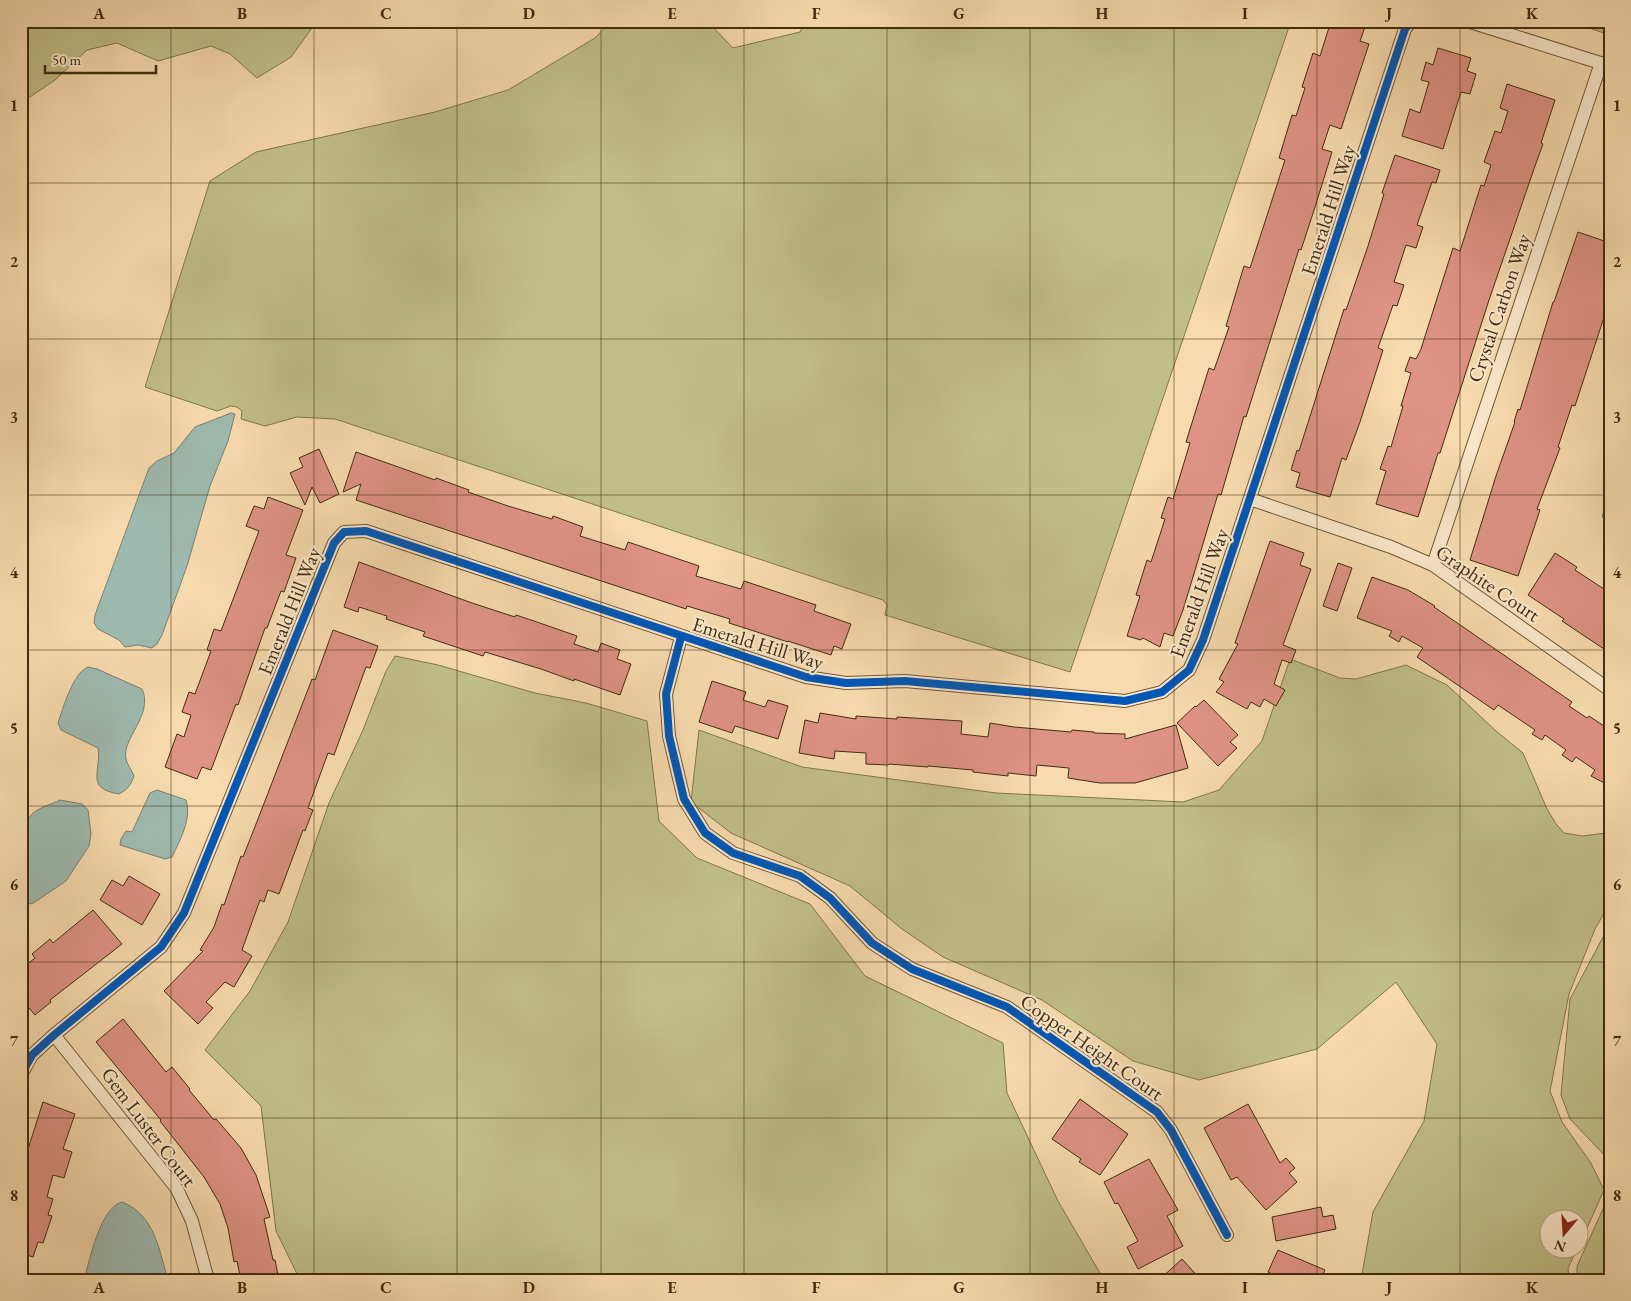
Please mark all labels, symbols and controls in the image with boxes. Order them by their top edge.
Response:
text: A [92,3,105,24]
text: B [237,3,247,24]
text: C [380,3,392,24]
text: D [523,3,535,24]
text: E [667,3,677,24]
text: F [812,3,821,24]
text: G [953,3,965,24]
text: H [1096,3,1109,24]
text: I [1242,3,1248,24]
text: J [1384,3,1392,24]
text: K [1526,3,1539,24]
scale bar [45,42,156,74]
text: 50 m [52,50,81,69]
text: 1 [10,95,18,116]
text: 1 [1613,95,1621,116]
street label: Emerald Hill Way [1295,141,1361,279]
street label: Crystal Carbon Way [1461,230,1537,386]
text: 2 [10,251,19,272]
text: 2 [1613,251,1622,272]
text: 3 [10,407,18,428]
text: 3 [1613,407,1621,428]
street label: Emerald Hill Way [1164,525,1235,661]
street label: Graphite Court [1431,539,1546,628]
street label: Emerald Hill Way [252,543,327,679]
text: 4 [10,562,19,583]
text: 4 [1613,562,1622,583]
street label: Emerald Hill Way [689,611,827,675]
text: 5 [10,718,18,739]
text: 5 [1613,718,1621,739]
text: 6 [10,874,19,895]
text: 6 [1613,874,1622,895]
street label: Copper Height Court [1015,988,1169,1107]
text: 7 [10,1030,19,1051]
text: 7 [1613,1030,1622,1051]
street label: Gem Luster Court [96,1062,203,1192]
text: 8 [10,1185,18,1206]
text: 8 [1613,1185,1621,1206]
north arrow [1538,1208,1588,1258]
text: N [1551,1236,1568,1257]
text: A [92,1277,105,1298]
text: B [237,1277,247,1298]
text: C [380,1277,392,1298]
text: D [523,1277,535,1298]
text: E [667,1277,677,1298]
text: F [812,1277,821,1298]
text: G [953,1277,965,1298]
text: H [1096,1277,1109,1298]
text: I [1242,1277,1248,1298]
text: J [1384,1277,1392,1298]
text: K [1526,1277,1539,1298]

